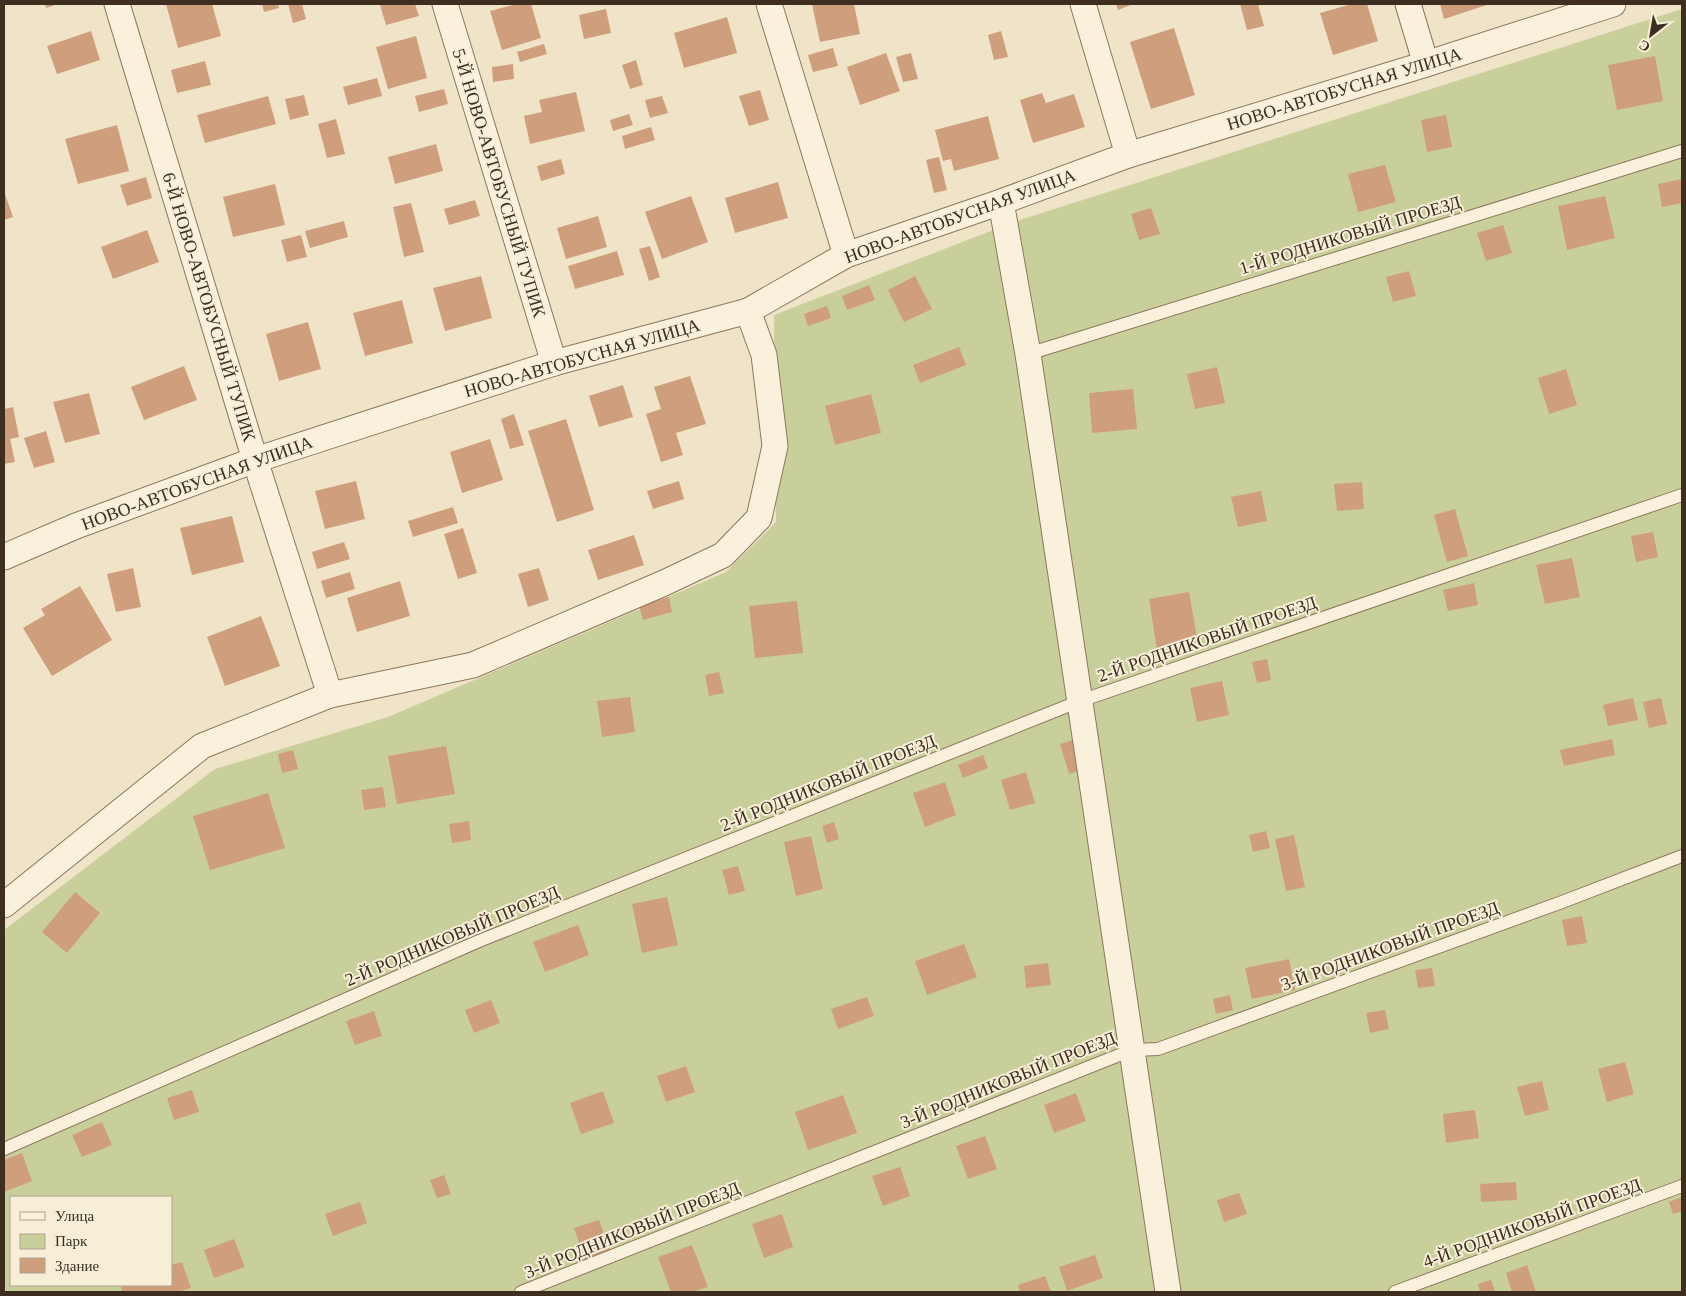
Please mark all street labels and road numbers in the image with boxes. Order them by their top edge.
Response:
street label: НОВО-АВТОБУСНАЯ УЛИЦА [1224,44,1464,134]
street label: 5-Й НОВО-АВТОБУСНЫЙ ТУПИК [448,46,550,321]
street label: НОВО-АВТОБУСНАЯ УЛИЦА [842,165,1078,267]
street label: 6-Й НОВО-АВТОБУСНЫЙ ТУПИК [158,170,260,445]
street label: 1-Й РОДНИКОВЫЙ ПРОЕЗД [1237,192,1463,278]
street label: НОВО-АВТОБУСНАЯ УЛИЦА [462,315,702,401]
street label: НОВО-АВТОБУСНАЯ УЛИЦА [79,432,315,534]
street label: 2-Й РОДНИКОВЫЙ ПРОЕЗД [1095,592,1319,686]
street label: 2-Й РОДНИКОВЫЙ ПРОЕЗД [717,731,939,835]
street label: 2-Й РОДНИКОВЫЙ ПРОЕЗД [342,882,562,990]
street label: 3-Й РОДНИКОВЫЙ ПРОЕЗД [1278,897,1502,995]
street label: 3-Й РОДНИКОВЫЙ ПРОЕЗД [897,1028,1119,1132]
street label: 4-Й РОДНИКОВЫЙ ПРОЕЗД [1420,1174,1644,1272]
street label: 3-Й РОДНИКОВЫЙ ПРОЕЗД [521,1178,743,1282]

